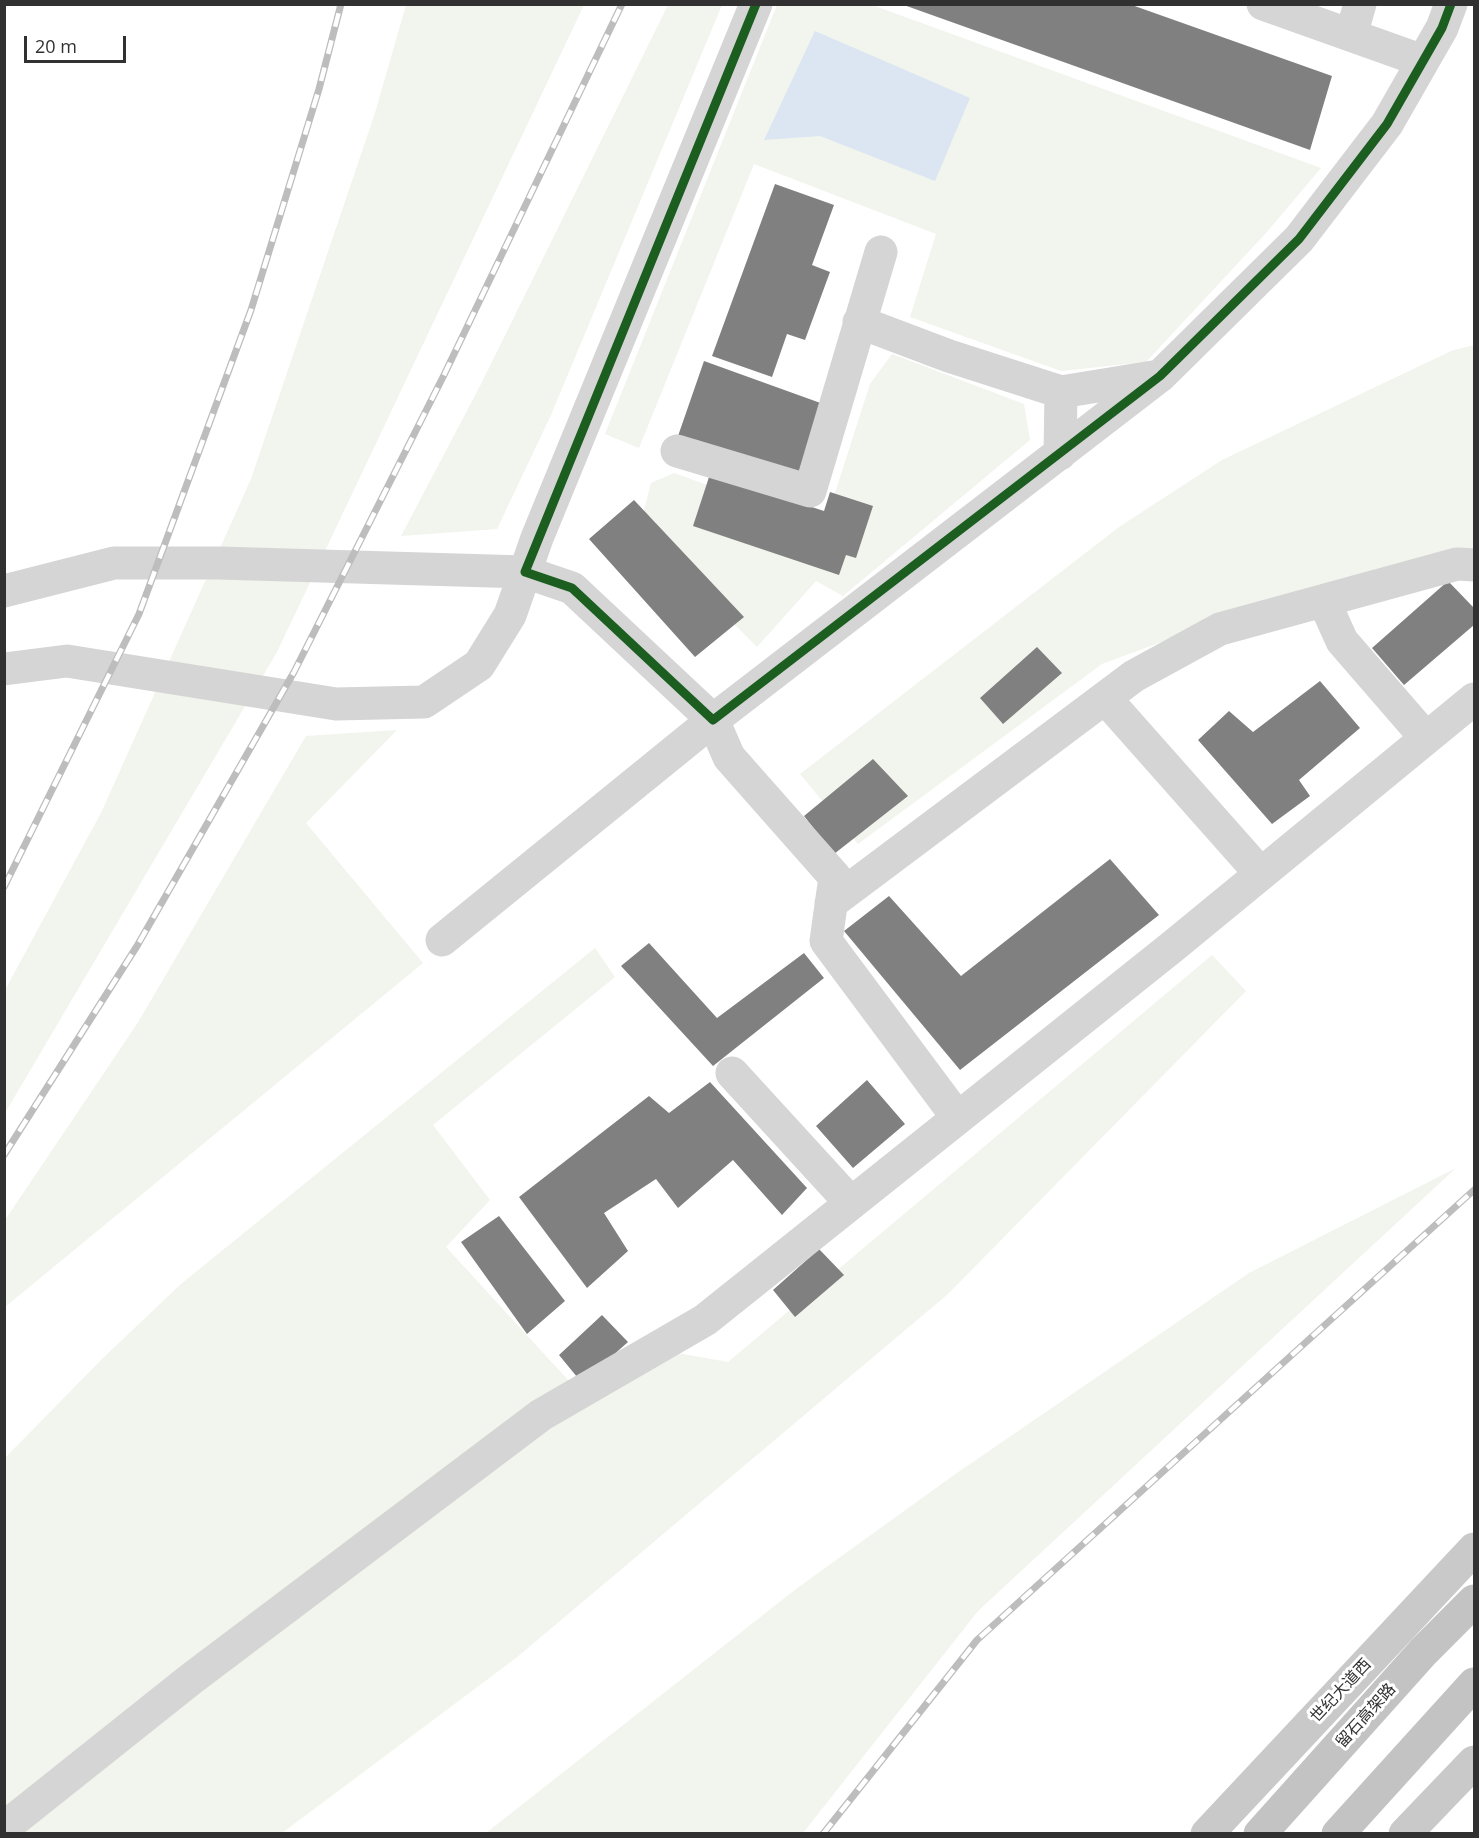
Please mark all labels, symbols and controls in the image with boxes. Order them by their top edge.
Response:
scale bar [27,24,129,62]
text: 20 m [35,34,77,58]
street label: 世纪大道西 [1307,1655,1375,1727]
street label: 留石高架路 [1332,1680,1400,1752]

